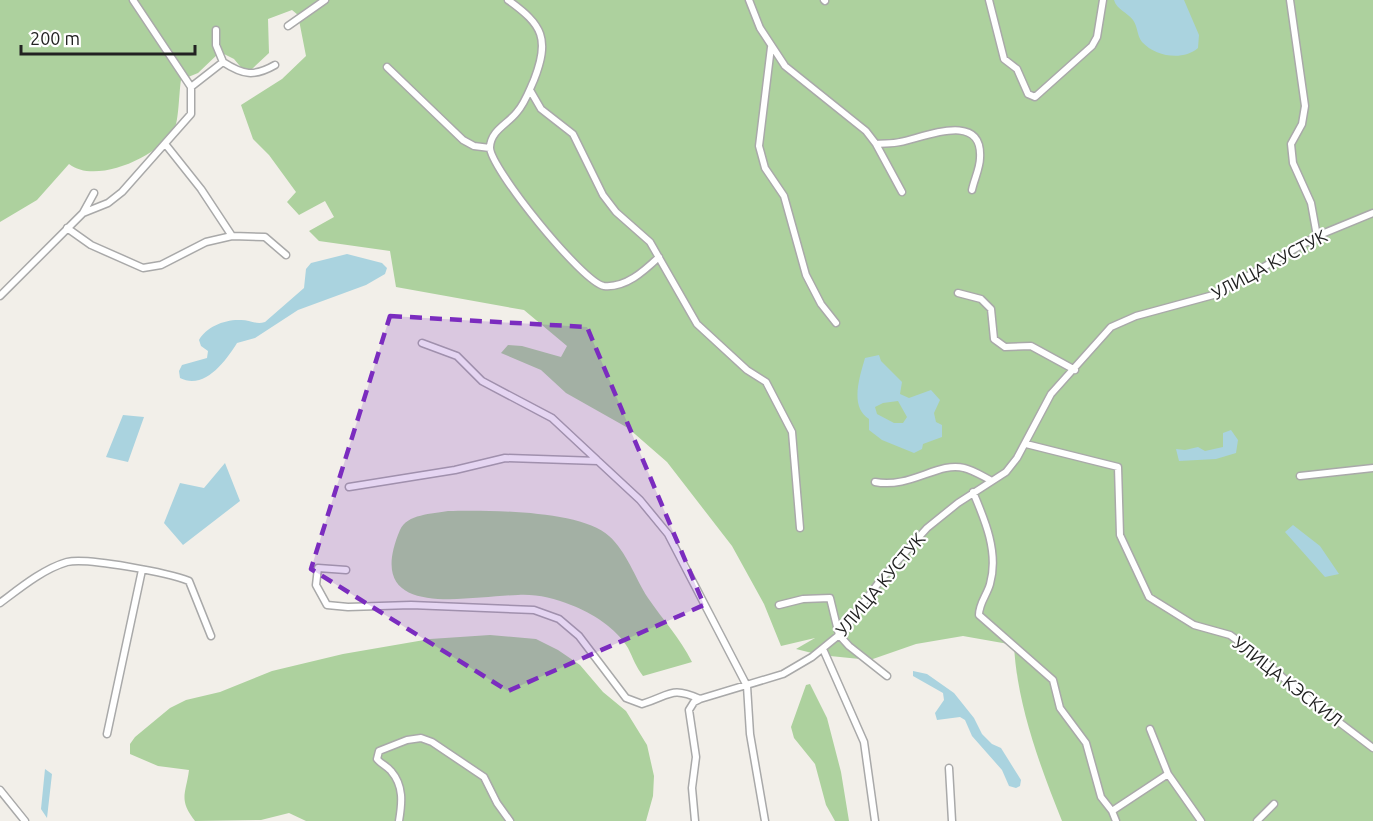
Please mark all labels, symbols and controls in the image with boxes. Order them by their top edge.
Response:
scale bar [21,18,195,56]
text: 200 m [30,28,80,48]
street label: УЛИЦА КУСТУК [1208,225,1330,303]
street label: УЛИЦА КУСТУК [831,529,929,639]
street label: УЛИЦА КЭСКИЛ [1229,632,1347,730]

